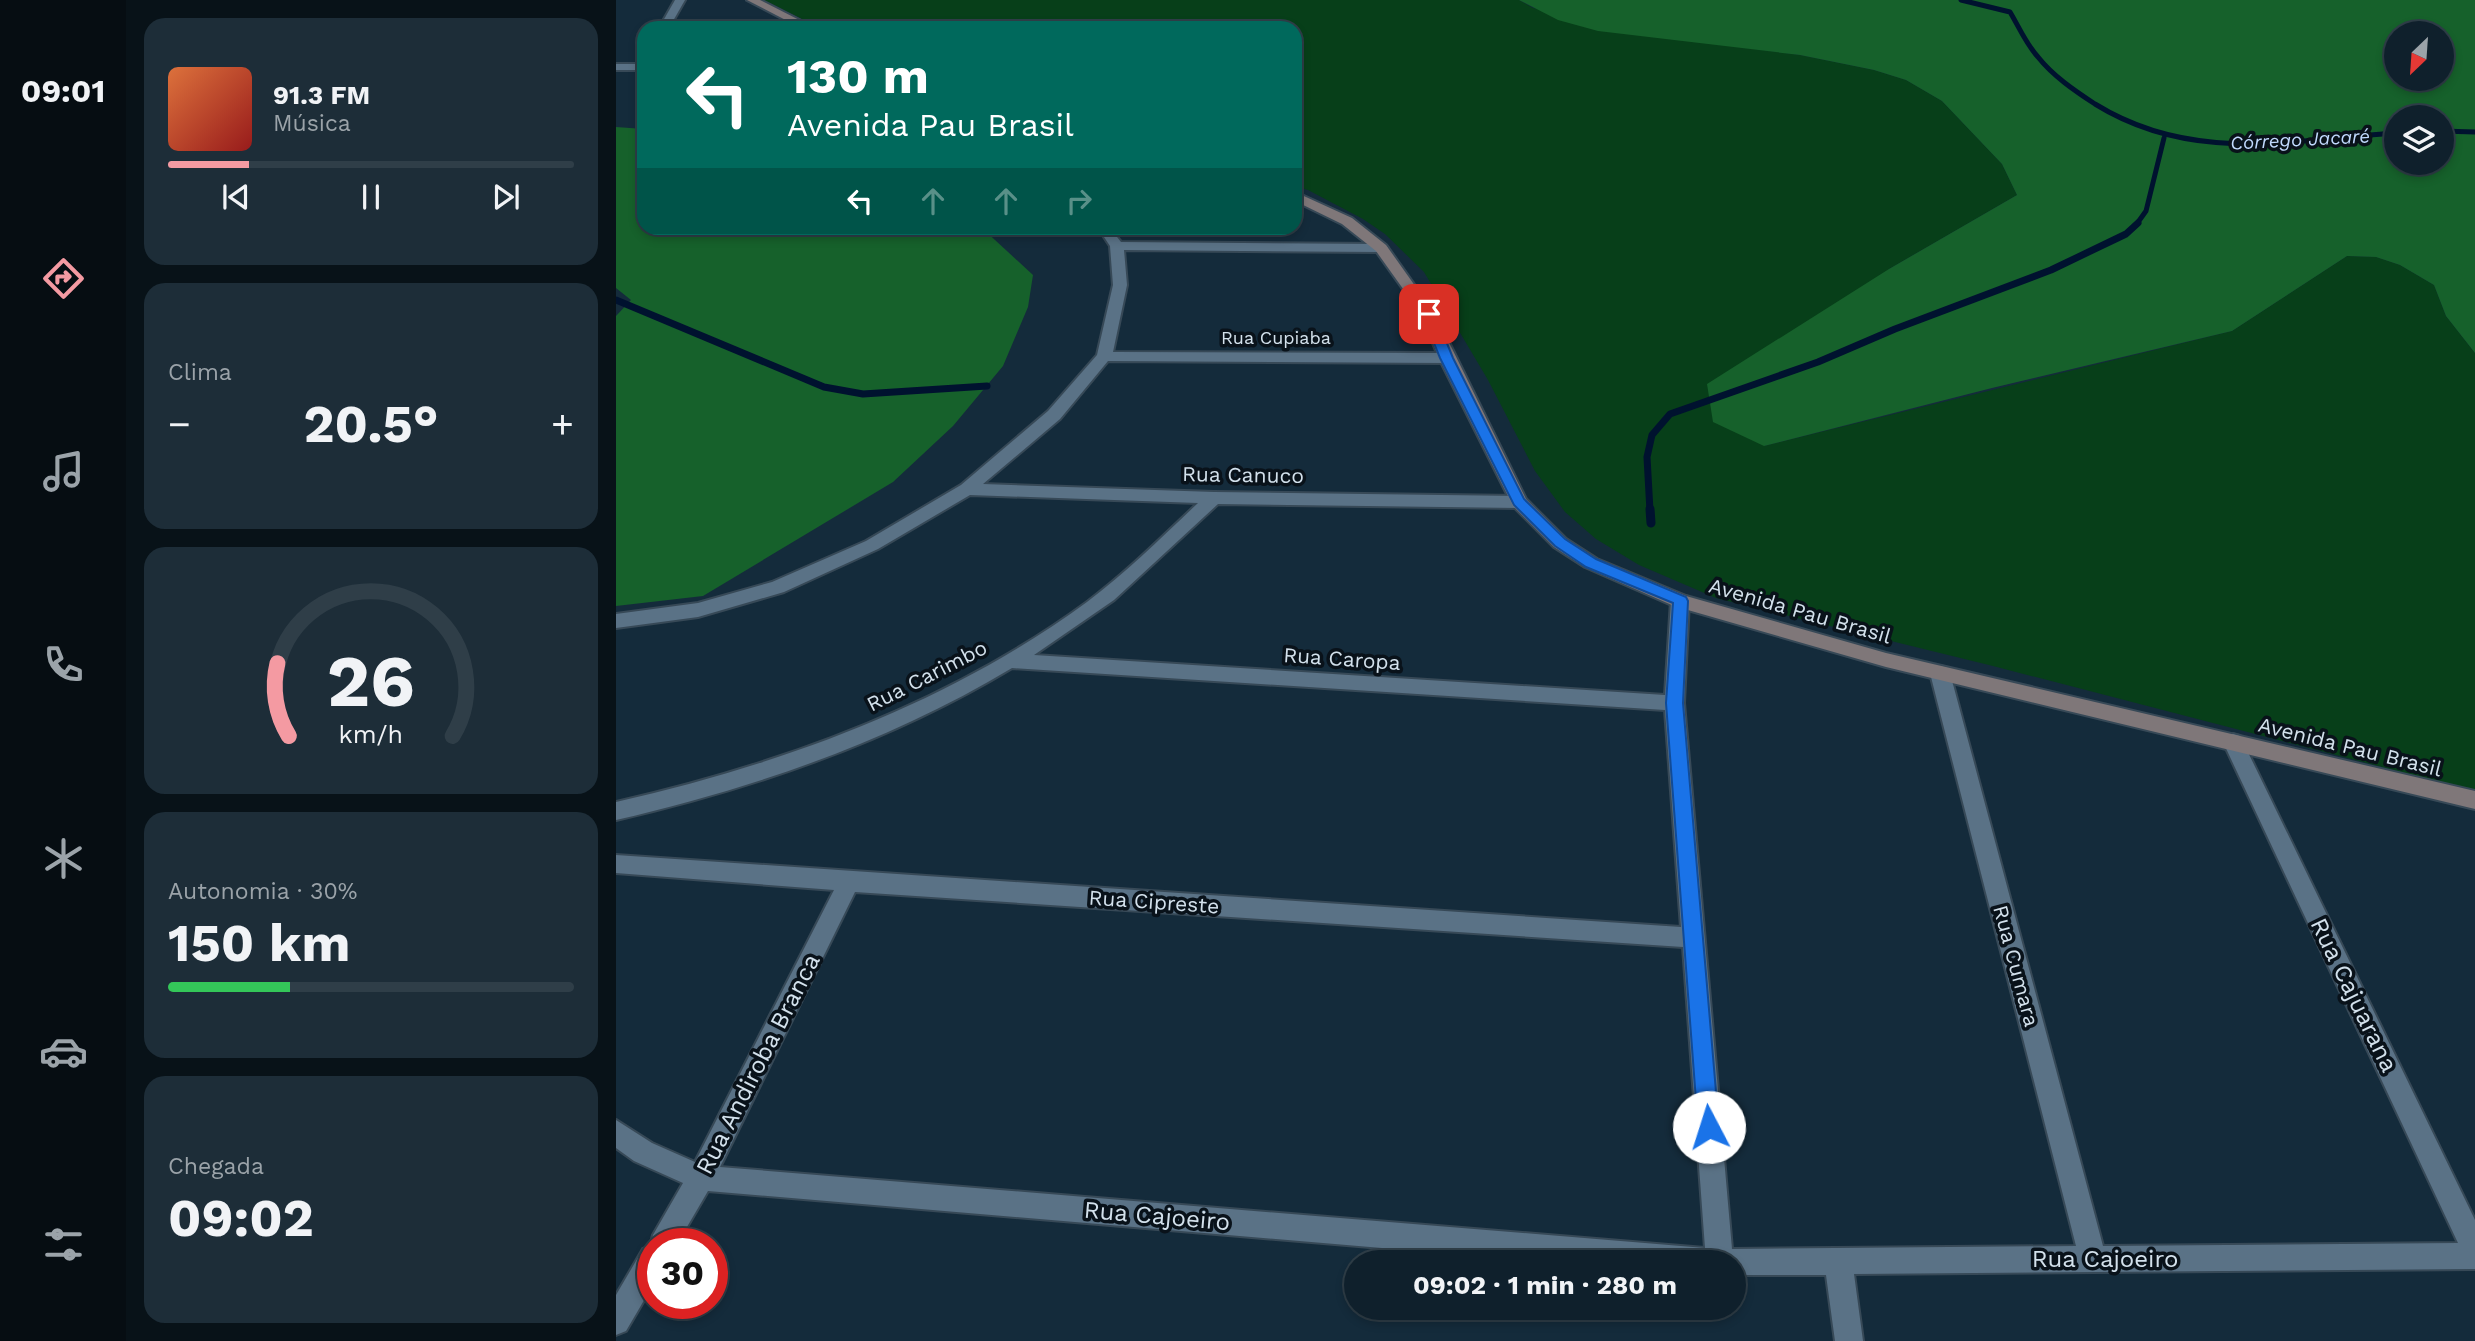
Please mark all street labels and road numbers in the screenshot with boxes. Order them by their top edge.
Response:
street label: Rua Cupiaba [1221,327,1331,348]
street label: Rua Canuco [1182,461,1304,488]
street label: Avenida Pau Brasil [1706,573,1895,649]
street label: Rua Carimbo [863,635,991,717]
street label: Rua Caropa [1283,642,1402,675]
street label: Avenida Pau Brasil [2256,712,2445,782]
street label: Rua Cipreste [1088,884,1220,919]
street label: Rua Cumara [1988,902,2045,1029]
street label: Rua Cajuarana [2305,913,2403,1077]
street label: Rua Andiroba Branca [690,949,826,1179]
street label: Rua Cajoeiro [1083,1196,1231,1236]
street label: Rua Cajoeiro [2032,1245,2178,1273]

